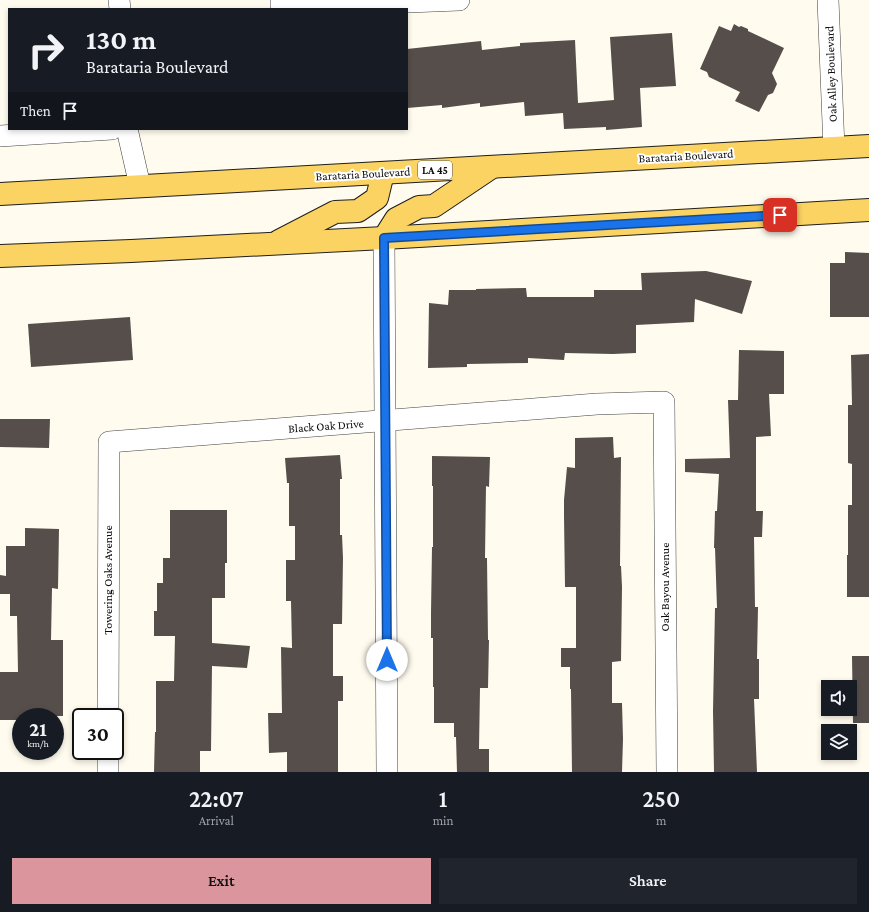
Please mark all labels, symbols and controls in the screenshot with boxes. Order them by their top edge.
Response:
icon: right [20,24,72,76]
text: 130 m [86,24,156,55]
street label: Oak Alley Boulevard [822,25,840,122]
text: Barataria Boulevard [86,57,229,77]
icon: arrive [59,100,81,122]
text: Then [20,103,51,119]
street label: Barataria Boulevard [638,146,734,165]
road number: LA 45 [418,161,452,179]
street label: Barataria Boulevard [315,164,411,183]
pin [763,198,797,232]
icon: arrive [769,204,791,226]
street label: Black Oak Drive [288,416,364,436]
street label: Towering Oaks Avenue [101,525,115,635]
street label: Oak Bayou Avenue [658,543,672,631]
position arrow [366,639,408,681]
map controls [821,680,857,760]
button: sound [821,680,857,716]
speed limit sign: 30 [72,708,124,760]
text: 21 [29,718,47,740]
button: layers [821,724,857,760]
text: km/h [27,738,49,749]
text: 22:07 [189,785,244,812]
text: 1 [439,785,447,812]
text: 250 [642,785,680,812]
text: Arrival [199,813,234,828]
text: min [433,813,454,828]
text: m [656,813,666,828]
button: Exit [12,858,431,904]
button: Share [439,858,857,904]

